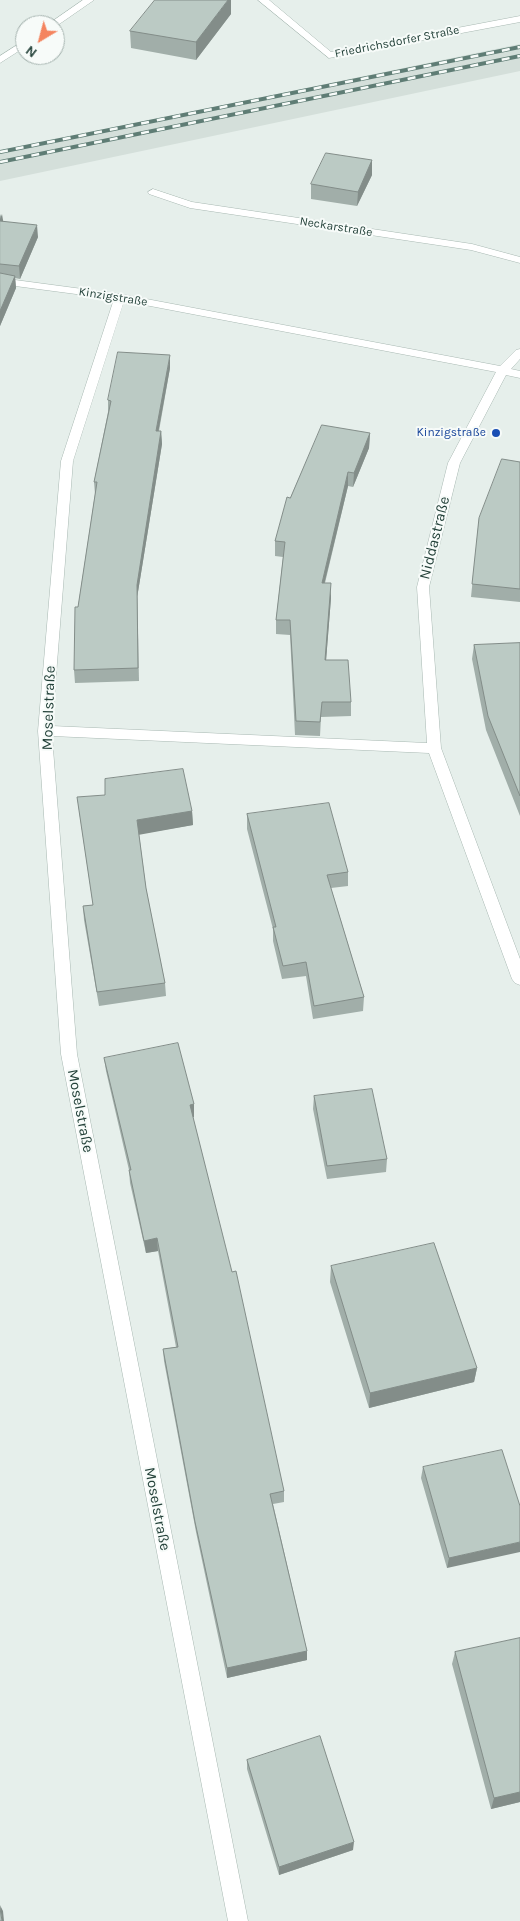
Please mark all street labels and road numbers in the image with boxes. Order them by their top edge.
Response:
street label: Friedrichsdorfer Straße [333,23,461,61]
street label: Neckarstraße [299,214,373,240]
street label: Kinzigstraße [78,284,148,310]
street label: Niddastraße [416,495,454,581]
street label: Moselstraße [39,665,59,751]
street label: Moselstraße [63,1068,97,1154]
street label: Moselstraße [140,1466,174,1552]

